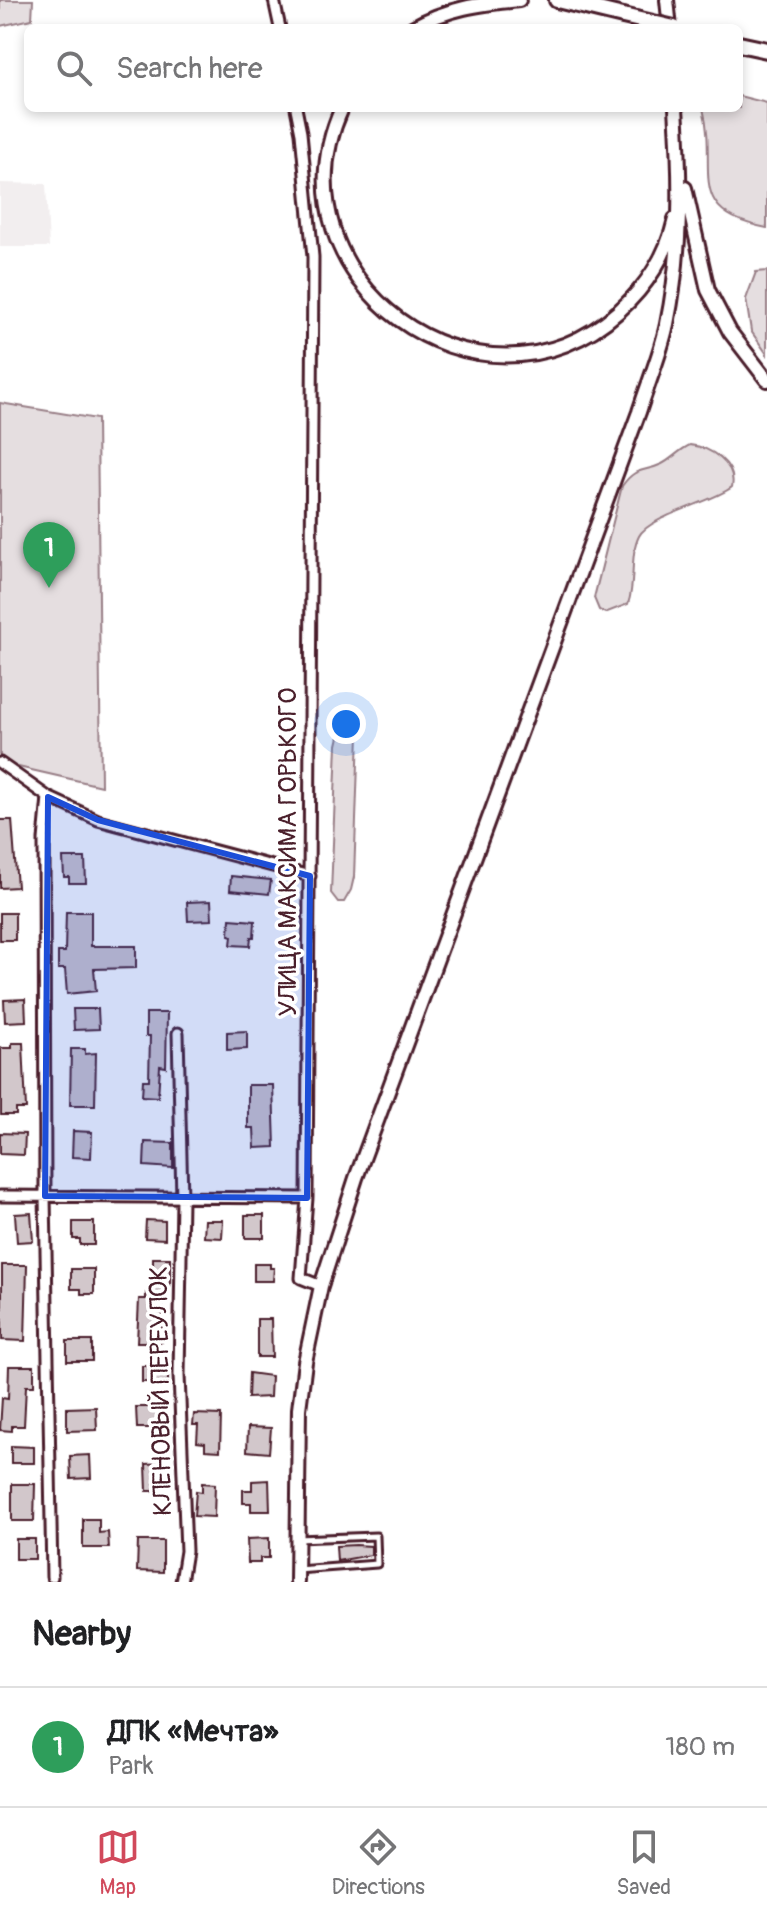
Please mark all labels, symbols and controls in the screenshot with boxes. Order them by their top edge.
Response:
search box [24,24,743,112]
icon: search [52,46,96,90]
text: Search here [116,50,263,87]
pin: 1 [23,522,75,588]
street label: УЛИЦА МАКСИМА ГОРЬКОГО [272,687,304,1017]
your location [326,704,366,744]
street label: КЛЕНОВЫЙ ПЕРЕУЛОК [143,1266,179,1516]
text: Nearby [32,1613,131,1656]
text: ДПК «Мечта» [108,1713,278,1750]
text: 1 [53,1731,63,1763]
text: 180 m [665,1731,735,1763]
text: Park [108,1750,154,1782]
tab: Map [96,1825,140,1901]
tab: Directions [332,1825,425,1901]
tab: Saved [617,1825,671,1901]

